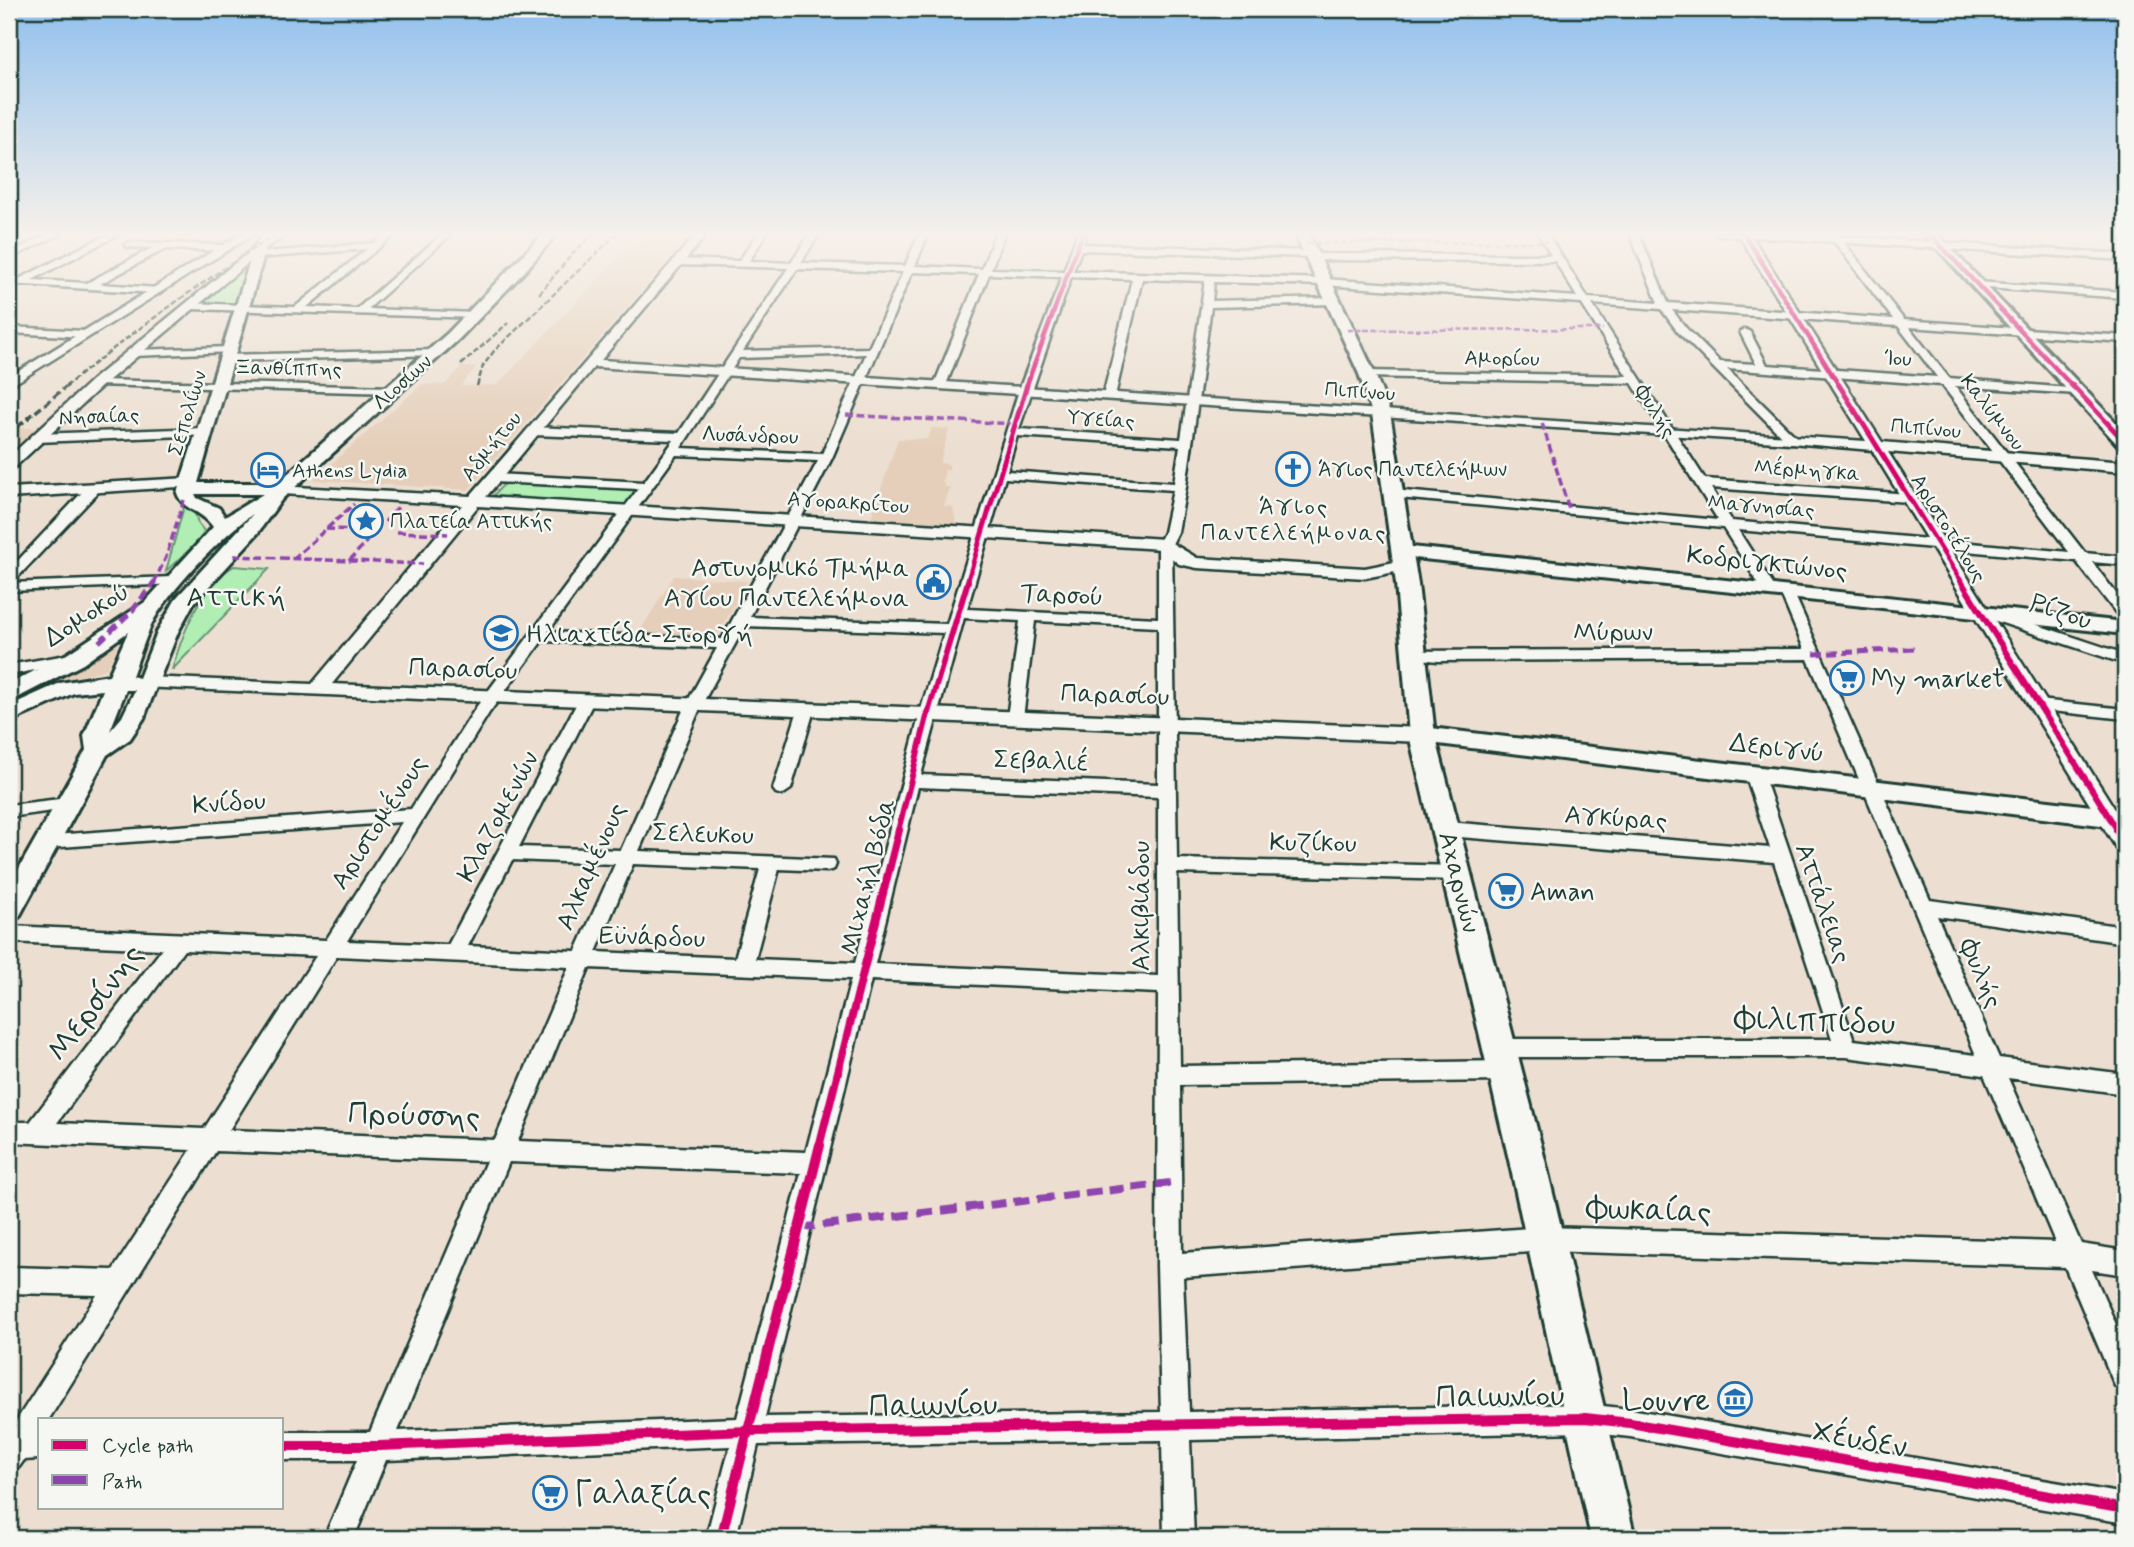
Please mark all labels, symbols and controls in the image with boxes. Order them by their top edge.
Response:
street label: Αμορίου [1464,344,1540,374]
street label: Ίου [1883,344,1913,374]
street label: Λιοσίων [367,348,439,417]
street label: Ξανθίππης [234,354,342,384]
street label: Σεπολίων [162,367,214,459]
street label: Καλύμνου [1953,368,2031,457]
street label: Πιπίνου [1324,376,1396,408]
street label: Φυλής [1627,379,1682,444]
street label: Νησαίας [58,402,140,432]
street label: Υγείας [1066,404,1136,436]
street label: Αδμήτου [455,406,529,487]
street label: Πιπίνου [1890,412,1962,446]
street label: Λυσάνδρου [701,420,799,452]
church icon: Άγιος Παντελεήμων [1274,450,1312,488]
hotel icon: Athens Lydia [249,451,287,489]
street label: Μέρμηγκα [1753,452,1861,489]
place label: Άγιος Παντελεήμων [1318,456,1507,484]
place label: Athens Lydia [292,457,407,485]
street label: Αριστοτέλους [1904,468,1994,588]
street label: Αγορακρίτου [786,485,910,521]
street label: Μαγνησίας [1706,488,1816,526]
district label: Άγιος Παντελεήμονας [1201,493,1387,549]
place icon: Πλατεία Αττικής [347,502,385,540]
place label: Πλατεία Αττικής [390,508,552,536]
street label: Κοδριγκτώνος [1685,539,1849,589]
place label: Αστυνομικό Τμήμα Αγίου Παντελεήμονα [664,552,909,616]
public building icon: Αστυνομικό Τμήμα Αγίου Παντελεήμονα [915,563,953,601]
street label: Δομοκού [38,575,136,656]
street label: Ταρσού [1020,577,1104,615]
district label: Αττική [186,580,288,617]
street label: Ρίζου [2025,587,2096,639]
school or university icon: Ηλιαχτίδα-Στοργή [482,614,520,652]
street label: Μύρων [1573,616,1653,650]
place label: Ηλιαχτίδα-Στοργή [526,618,753,652]
street label: Παρασίου [408,651,518,689]
supermarket icon: My market [1828,659,1866,697]
place label: My market [1871,663,2004,697]
street label: Παρασίου [1060,677,1170,715]
street label: Δεριγνύ [1728,726,1826,772]
street label: Σεβαλιέ [993,743,1089,781]
street label: Κλαζομενών [450,745,548,888]
street label: Αριστομένους [324,750,436,897]
street label: Κνίδου [191,784,267,824]
street label: Μιχαήλ Βόδα [833,795,905,958]
street label: Αλκαμένους [549,798,635,936]
street label: Αγκύρας [1563,798,1668,840]
street label: Σελευκου [652,816,754,854]
street label: Κυζίκου [1269,826,1357,862]
street label: Αχαρνών [1429,828,1487,937]
street label: Αττάλειας [1786,839,1858,968]
street label: Αλκιβιάδου [1125,841,1159,971]
supermarket icon: Aman [1487,872,1525,910]
place label: Aman [1530,876,1595,910]
street label: Εϋνάρδου [598,919,706,957]
street label: Φυλής [1950,933,2010,1014]
street label: Μερσίνης [38,936,153,1070]
street label: Φιλιππίδου [1733,998,1896,1046]
street label: Προύσσης [347,1093,481,1139]
street label: Φωκαίας [1585,1188,1712,1234]
street label: Παιωνίου [1435,1375,1565,1419]
place label: Louvre [1622,1380,1710,1422]
museum icon: Louvre [1716,1380,1754,1418]
street label: Παιωνίου [868,1384,998,1428]
street label: Χέυδεν [1809,1410,1910,1469]
legend [38,1418,284,1508]
text: Cycle path [102,1432,193,1460]
text: Path [102,1468,142,1496]
supermarket icon: Γαλαξίας [531,1474,569,1512]
place label: Γαλαξίας [574,1474,711,1516]

